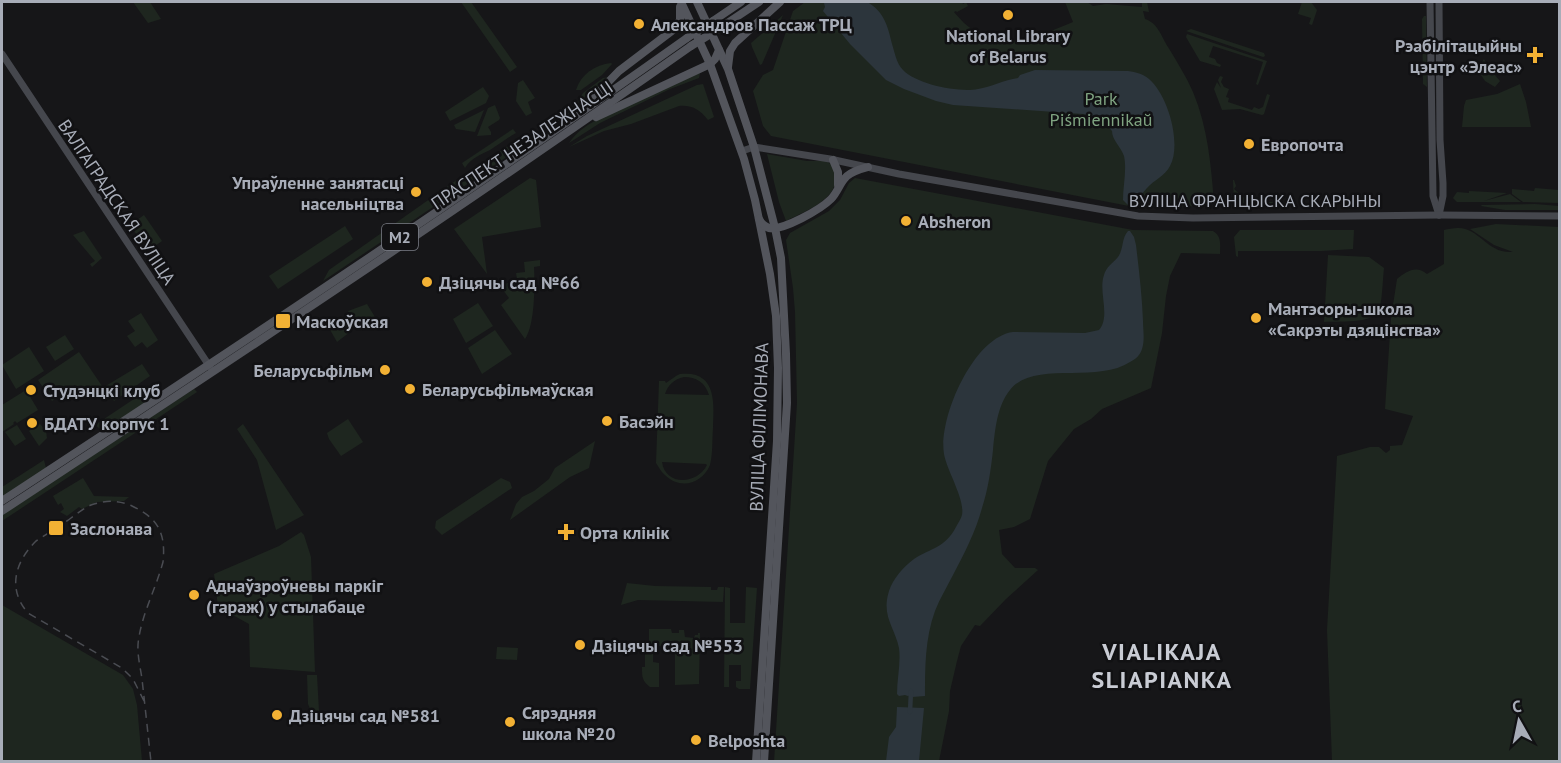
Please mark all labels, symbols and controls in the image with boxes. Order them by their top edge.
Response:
marker: National Library of Belarus [1001,8,1015,22]
place label: Александров Пассаж ТРЦ [651,13,852,36]
marker: Александров Пассаж ТРЦ [632,17,646,31]
place label: National Library of Belarus [946,24,1070,68]
place label: Рэабілітацыйны цэнтр «Элеас» [1395,34,1522,78]
marker: Рэабілітацыйны цэнтр «Элеас» [1526,46,1544,64]
street label: ПРАСПЕКТ НЕЗАЛЕЖНАСЦІ [426,75,618,215]
park label: Park Piśmiennikaŭ [1050,87,1152,131]
street label: ВАЛГАГРАДСКАЯ ВУЛІЦА [53,115,181,289]
place label: Европочта [1261,133,1344,156]
marker: Европочта [1242,137,1256,151]
place label: Упраўленне занятасці насельніцтва [231,171,404,215]
marker: Упраўленне занятасці насельніцтва [409,185,423,199]
street label: ВУЛІЦА ФРАНЦЫСКА СКАРЫНЫ [1129,189,1381,212]
place label: Absheron [918,210,991,233]
marker: Absheron [899,214,913,228]
road number: М2 [382,224,418,250]
place label: Дзіцячы сад №66 [439,271,580,294]
marker: Дзіцячы сад №66 [420,275,434,289]
place label: Мантэсоры-школа «Сакрэты дзяцінства» [1268,297,1441,341]
place label: Маскоўская [296,310,388,333]
marker: Мантэсоры-школа «Сакрэты дзяцінства» [1249,311,1263,325]
marker: Маскоўская [274,312,292,330]
street label: ВУЛІЦА ФІЛІМОНАВА [745,342,773,512]
place label: Беларусьфільм [254,359,373,382]
marker: Беларусьфільм [378,363,392,377]
place label: Беларусьфільмаўская [422,378,593,401]
place label: Студэнцкі клуб [43,379,161,402]
marker: Беларусьфільмаўская [403,382,417,396]
marker: Студэнцкі клуб [24,383,38,397]
place label: Басэйн [619,410,674,433]
place label: БДАТУ корпус 1 [44,412,169,435]
marker: Басэйн [600,414,614,428]
marker: БДАТУ корпус 1 [25,416,39,430]
place label: Заслонава [70,517,152,540]
marker: Заслонава [47,519,65,537]
place label: Орта клінік [580,521,670,544]
marker: Орта клінік [557,523,575,541]
place label: Аднаўзроўневы паркіг (гараж) у стылабаце [206,574,383,618]
marker: Аднаўзроўневы паркіг (гараж) у стылабаце [187,588,201,602]
place label: Дзіцячы сад №553 [592,634,743,657]
district label: VIALIKAJA SLIAPIANKA [1092,636,1232,695]
marker: Дзіцячы сад №553 [573,638,587,652]
north arrow [1489,691,1549,751]
text: С [1511,696,1523,717]
place label: Сярэдняя школа №20 [522,701,615,745]
place label: Дзіцячы сад №581 [289,704,440,727]
marker: Дзіцячы сад №581 [270,708,284,722]
marker: Сярэдняя школа №20 [503,715,517,729]
place label: Belposhta [708,729,785,752]
marker: Belposhta [689,733,703,747]

